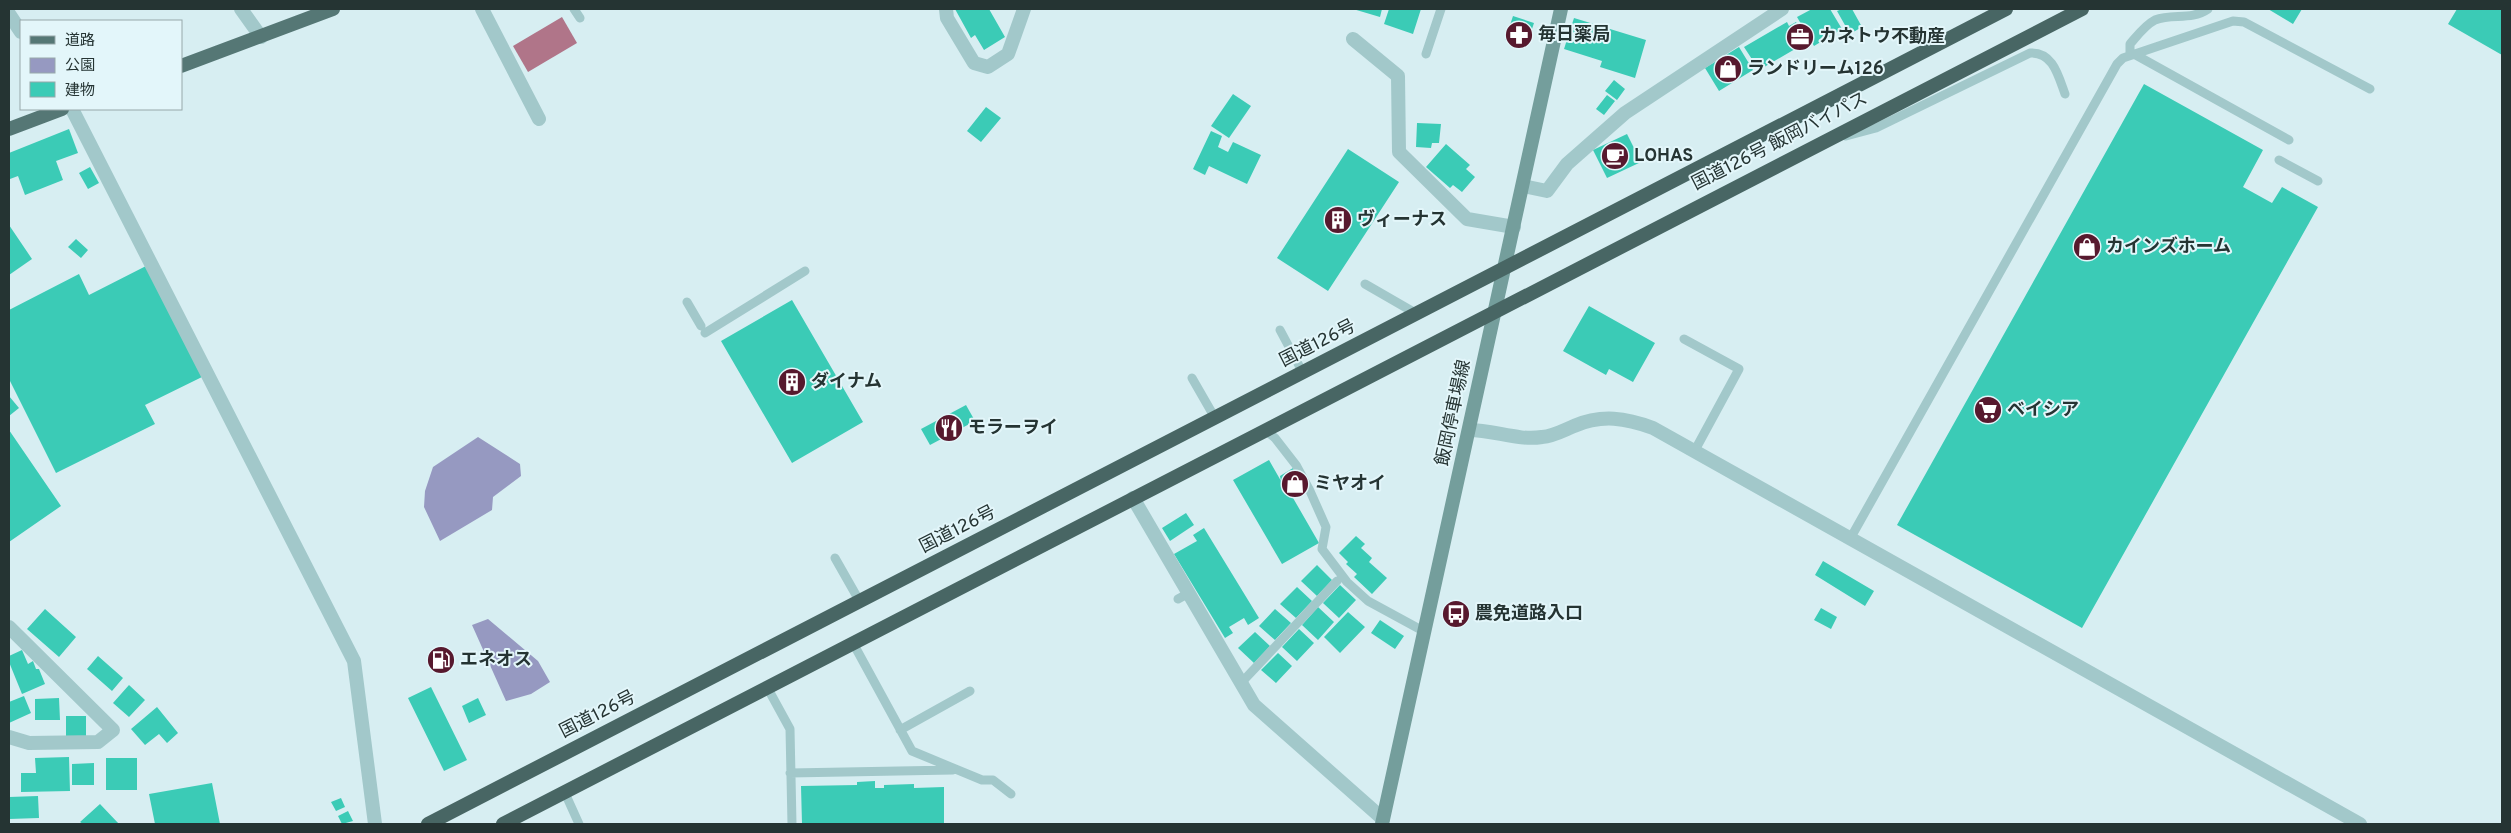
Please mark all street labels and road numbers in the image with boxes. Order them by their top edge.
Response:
street label: 国道126号 飯岡バイパス [1688,88,1872,196]
street label: 国道126号 [1276,315,1360,373]
street label: 飯岡停車場線 [1432,358,1476,468]
street label: 国道126号 [916,501,1000,559]
street label: 国道126号 [556,686,640,744]

